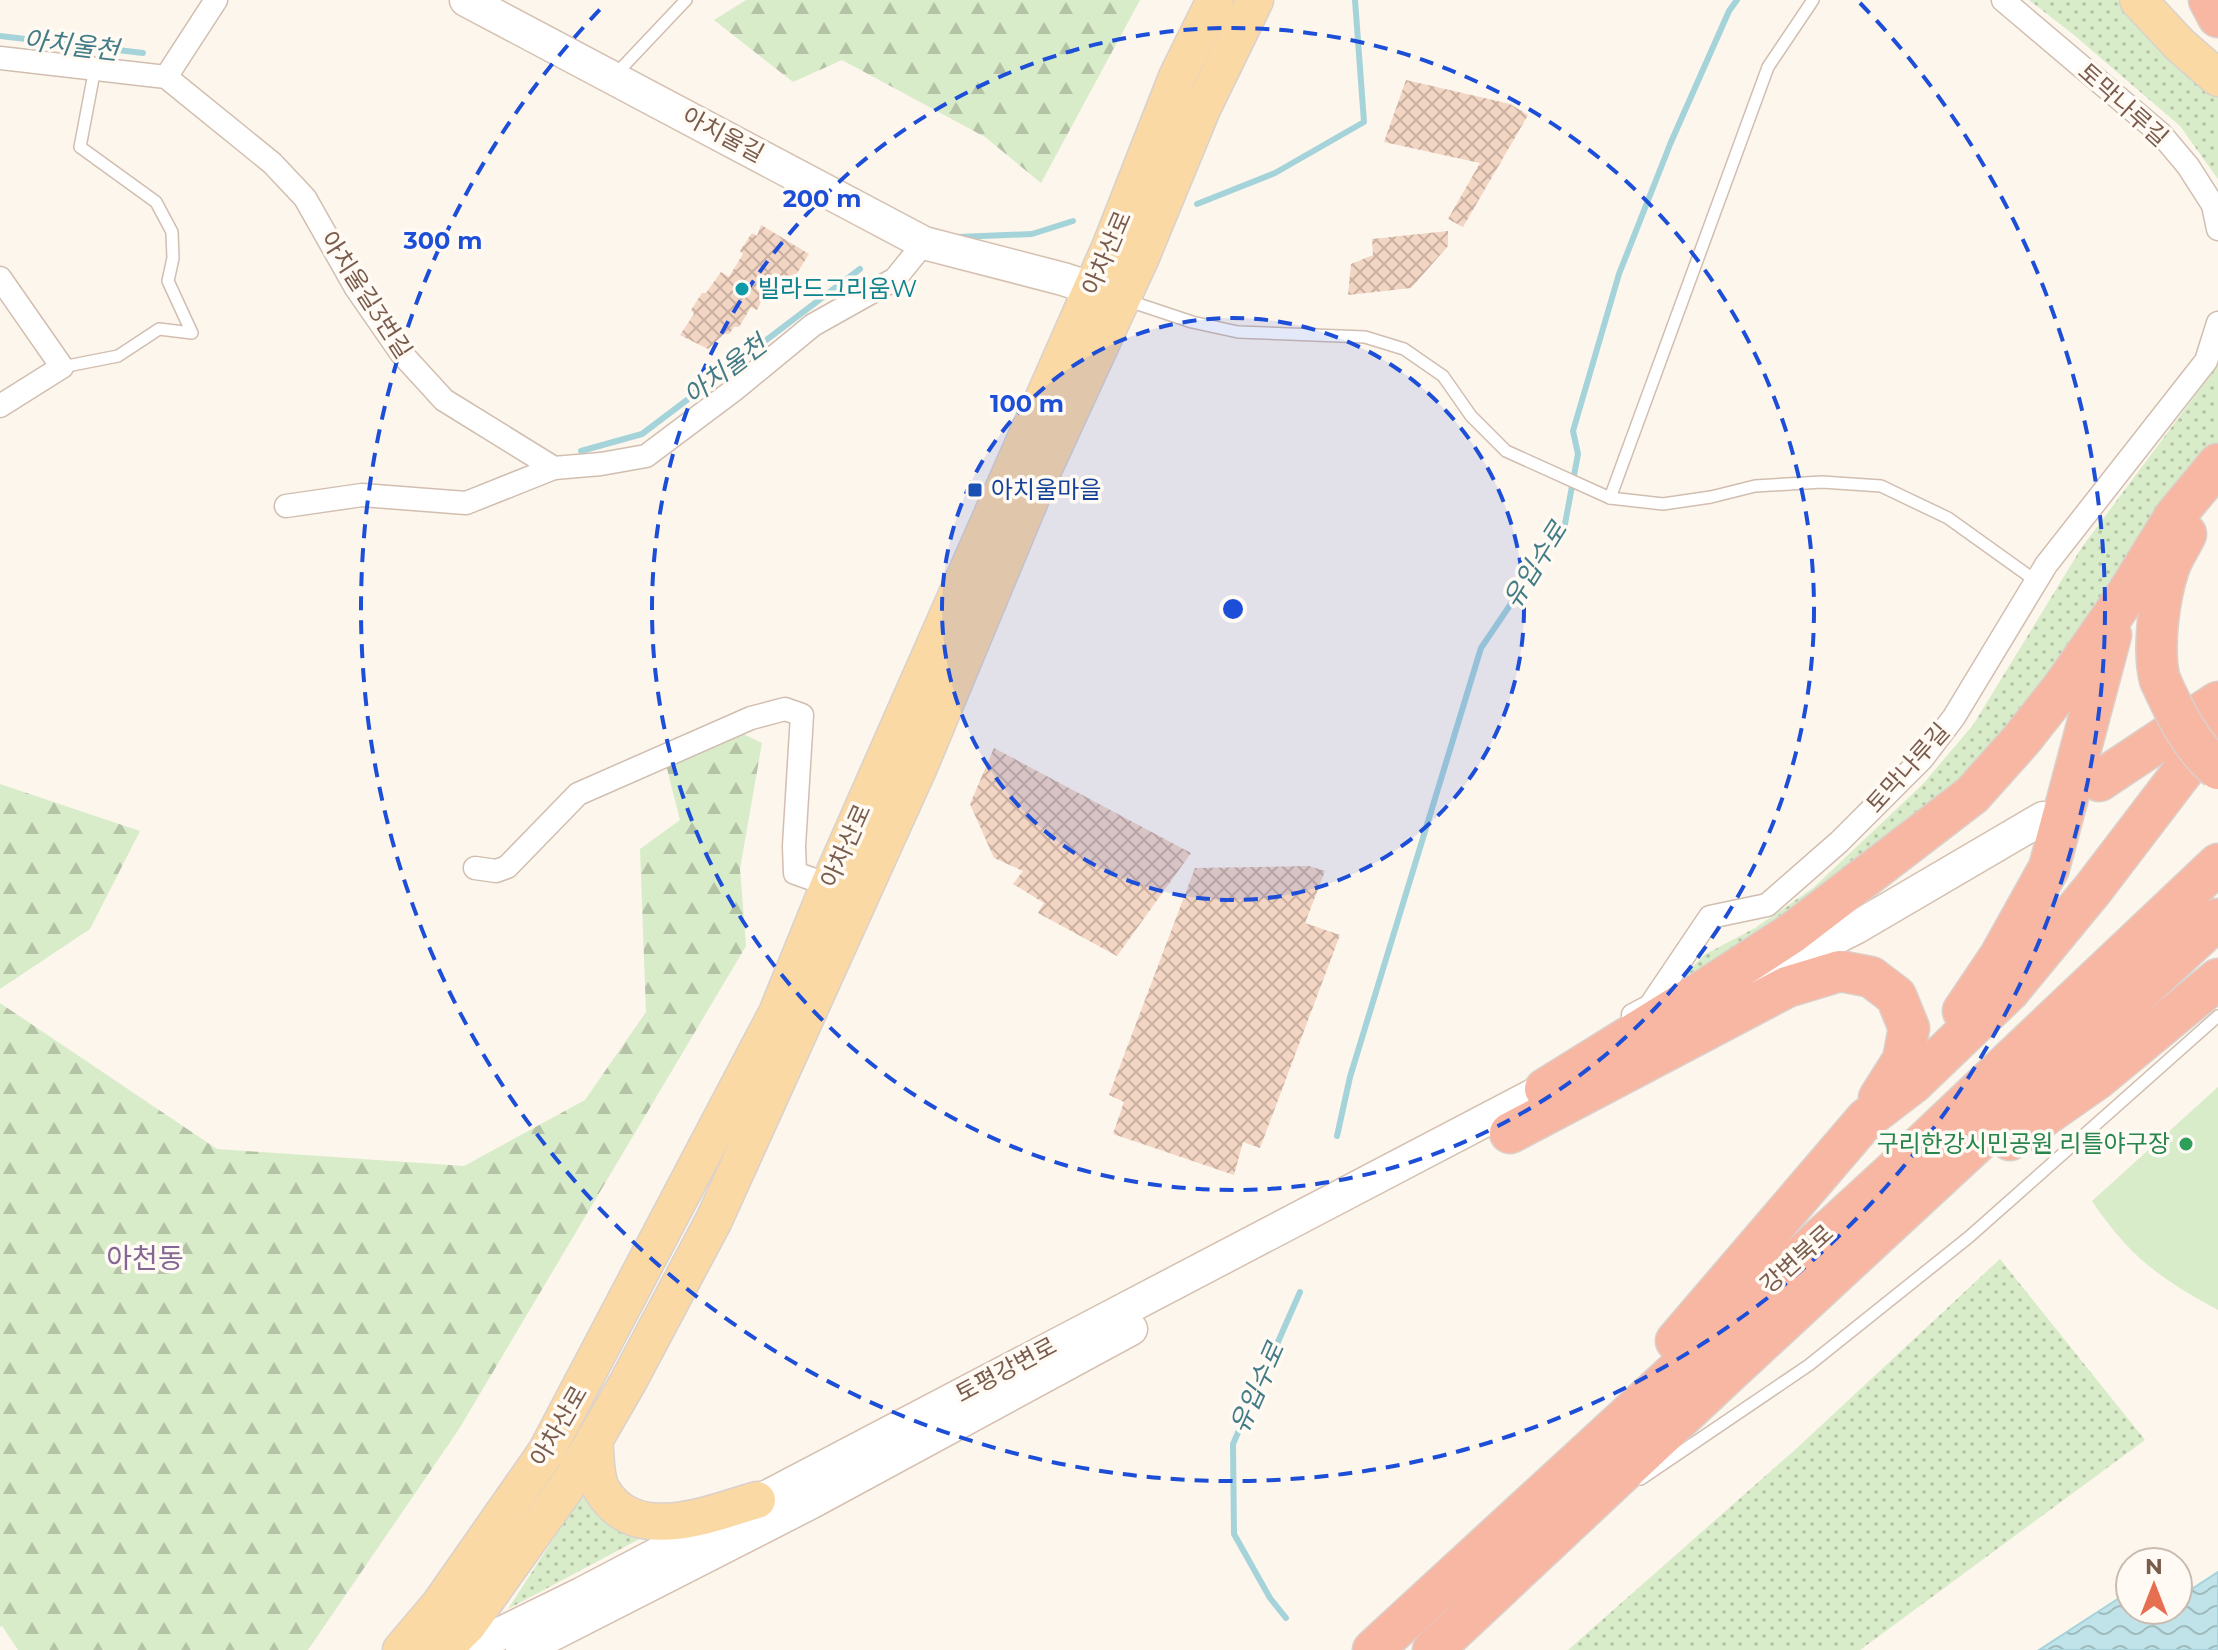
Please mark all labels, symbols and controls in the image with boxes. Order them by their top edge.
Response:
water label: 아치울천 [22,23,123,67]
street label: 토막나루길 [2073,57,2174,152]
street label: 아치울길 [677,101,769,168]
text: 200 m [783,184,861,213]
street label: 아차산로 [1076,206,1137,299]
street label: 아치울길3번길 [314,226,418,364]
text: 300 m [403,226,482,255]
place label: 빌라드그리움W [758,274,917,303]
marker: 빌라드그리움W [733,280,751,298]
water label: 아치울천 [677,327,775,412]
text: 100 m [990,389,1064,418]
place label: 아치울마을 [991,475,1101,504]
marker: 아치울마을 [966,481,984,499]
water label: 유입수로 [1496,515,1574,614]
centre of rings [1219,595,1247,623]
street label: 토막나루길 [1860,717,1955,818]
street label: 아차산로 [814,800,877,892]
place label: 구리한강시민공원 리틀야구장 [1877,1129,2170,1158]
marker: 구리한강시민공원 리틀야구장 [2177,1135,2195,1153]
street label: 강변북로 [1754,1218,1839,1299]
district label: 아천동 [106,1241,184,1275]
street label: 토평강변로 [950,1331,1061,1408]
water label: 유입수로 [1223,1337,1292,1438]
street label: 아차산로 [524,1380,593,1471]
north arrow [2114,1546,2194,1626]
text: N [2145,1553,2163,1580]

